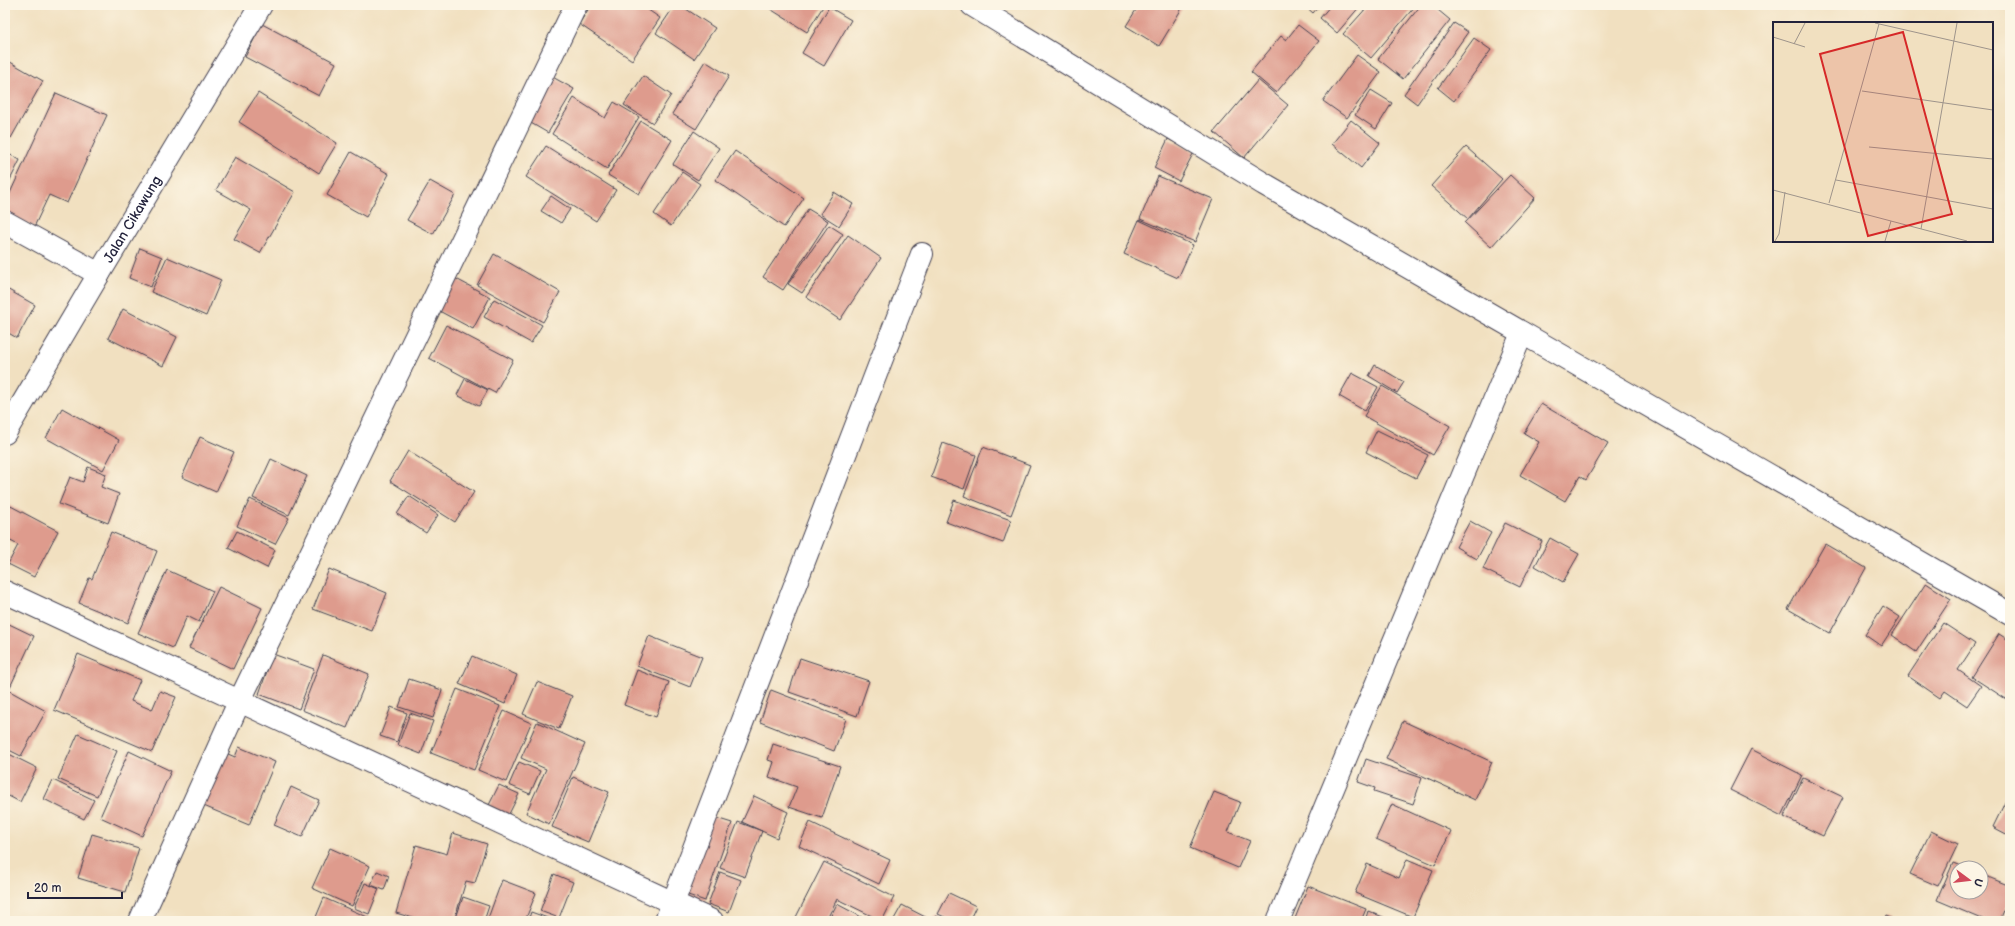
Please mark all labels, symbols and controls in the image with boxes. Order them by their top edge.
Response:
inset map [1773,22,1993,242]
street label: Jalan Cikawung [99,172,165,266]
north arrow [1949,860,1989,900]
scale bar [28,874,122,900]
text: U [1971,877,1985,888]
text: 20 m [34,881,61,896]

